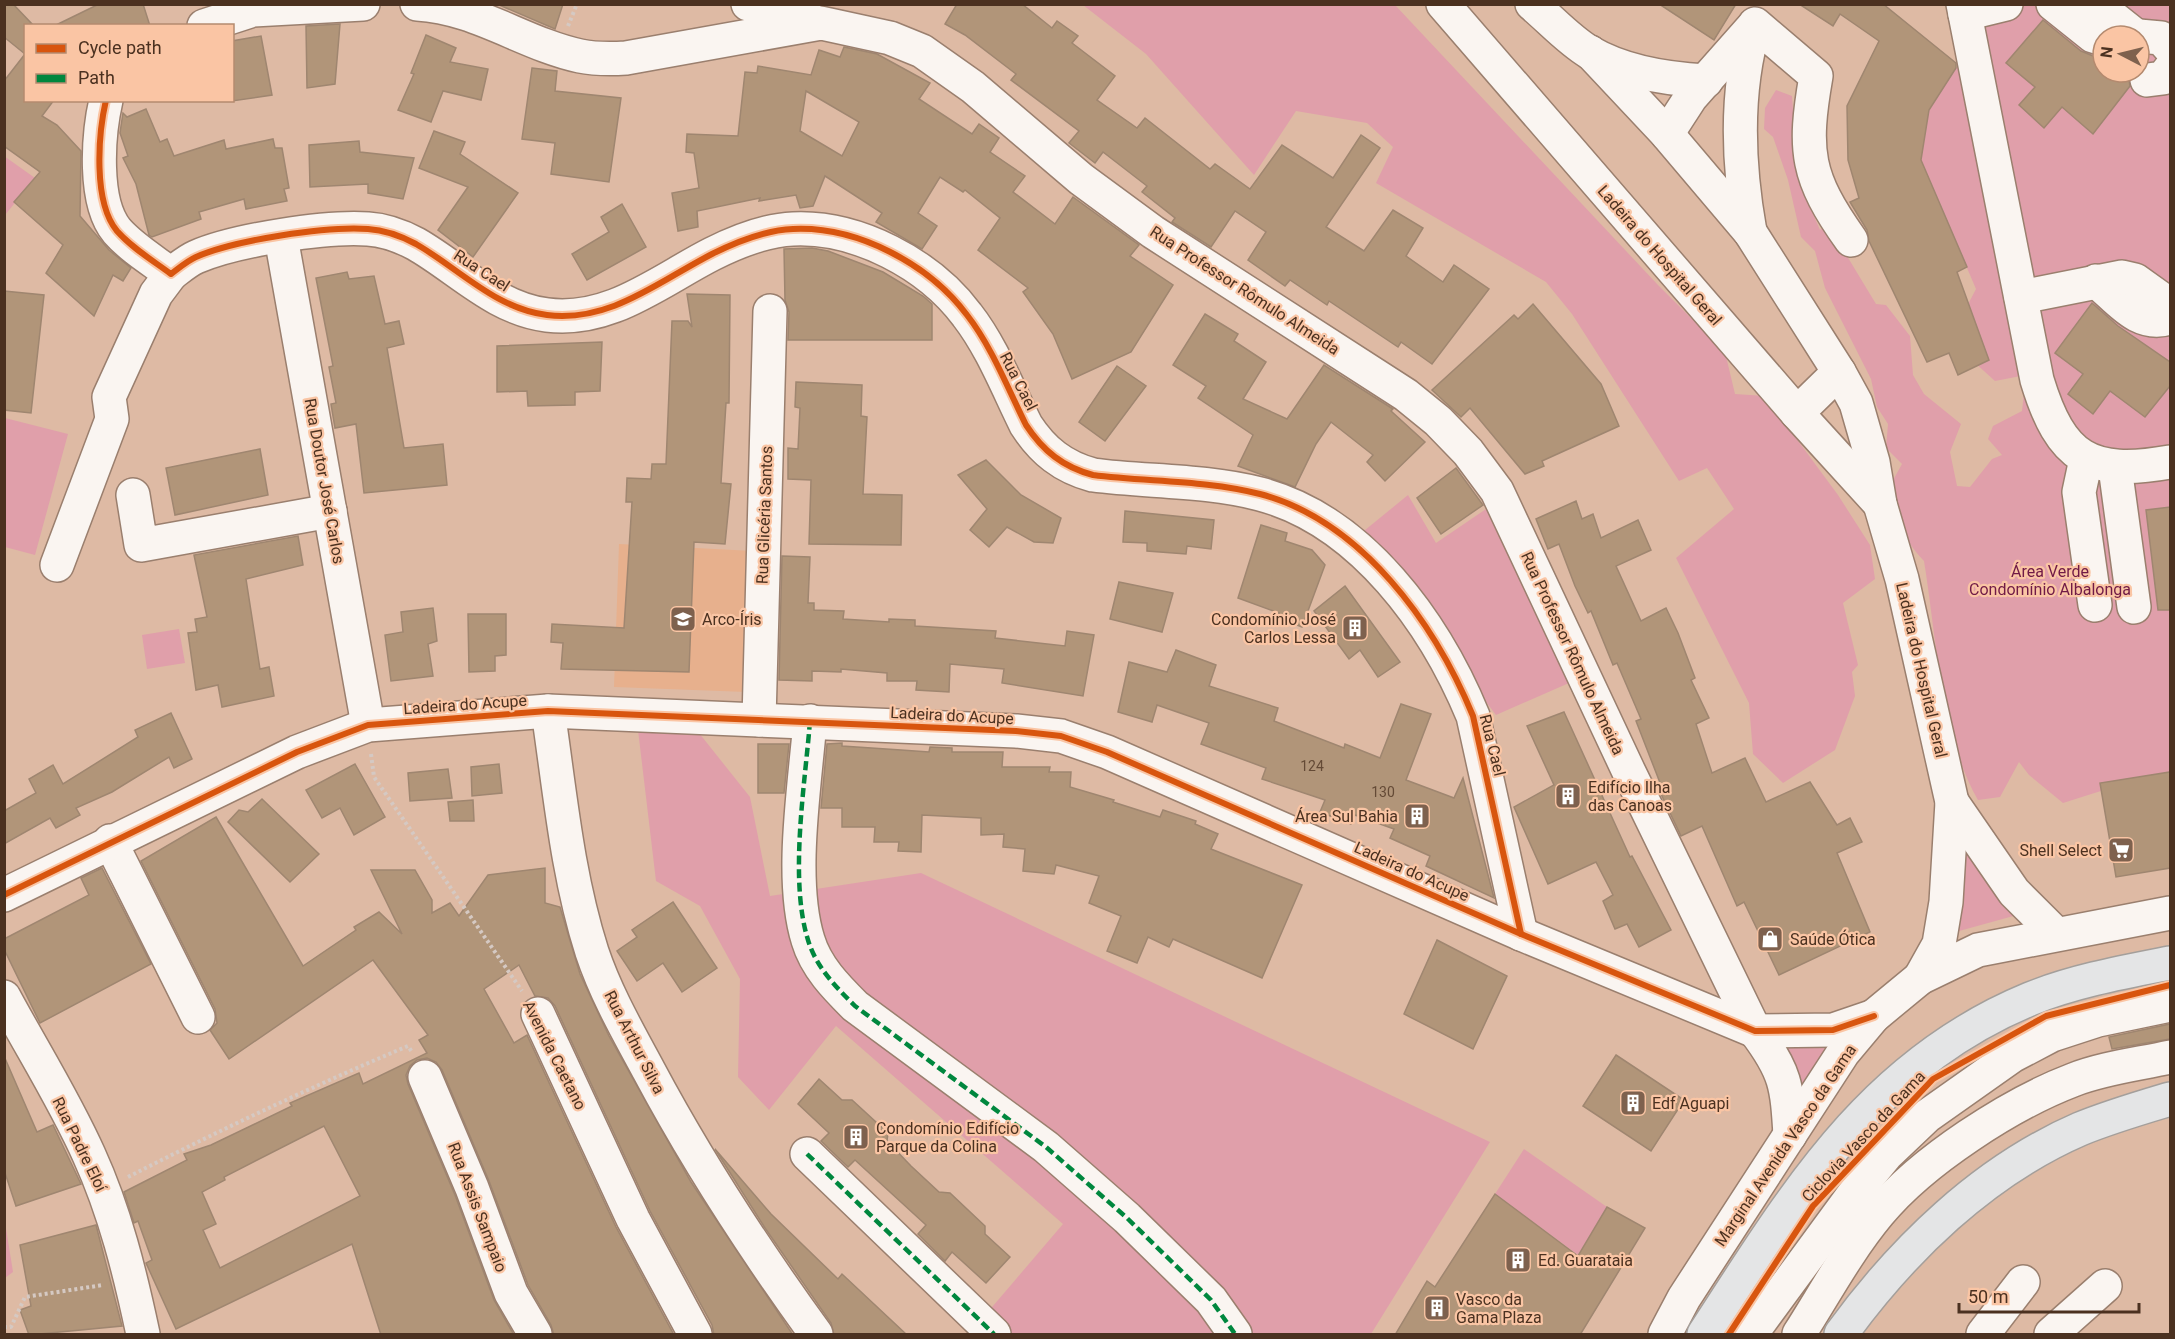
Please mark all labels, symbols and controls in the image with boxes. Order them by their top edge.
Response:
legend [24,24,234,102]
north arrow [2091,24,2151,84]
text: Cycle path [78,37,162,58]
text: N [2096,45,2117,59]
text: Path [78,67,115,88]
street label: Ladeira do Hospital Geral [1594,181,1726,329]
street label: Rua Professor Rômulo Almeida [1146,222,1343,359]
street label: Rua Cael [450,245,513,296]
street label: Rua Cael [996,349,1041,414]
street label: Rua Doutor José Carlos [301,397,348,565]
street label: Rua Glicéria Santos [753,446,776,584]
street label: Rua Professor Rômulo Almeida [1517,549,1628,758]
park label: Área Verde Condomínio Albalonga [1969,562,2131,599]
street label: Ladeira do Hospital Geral [1892,581,1951,760]
school or university icon: Arco-Íris [668,604,698,634]
place label: Arco-Íris [702,610,762,629]
place label: Condomínio José Carlos Lessa [1211,610,1336,647]
building icon: Condomínio José Carlos Lessa [1340,613,1370,643]
street label: Ladeira do Acupe [403,691,527,718]
street label: Ladeira do Acupe [890,703,1014,728]
street label: Rua Cael [1476,712,1509,778]
house number: 124 [1300,758,1324,774]
place label: Edifício Ilha das Canoas [1588,778,1672,815]
building icon: Edifício Ilha das Canoas [1553,781,1583,811]
house number: 130 [1371,784,1395,800]
building icon: Área Sul Bahia [1402,801,1432,831]
place label: Área Sul Bahia [1295,807,1398,826]
supermarket icon: Shell Select [2106,835,2136,865]
street label: Ladeira do Acupe [1351,838,1472,905]
place label: Shell Select [2019,841,2102,860]
shop icon: Saúde Ótica [1755,924,1785,954]
place label: Saúde Ótica [1790,929,1876,949]
street label: Rua Arthur Silva [600,987,669,1097]
street label: Avenida Caetano [519,997,590,1113]
street label: Marginal Avenida Vasco da Gama [1711,1041,1860,1250]
street label: Ciclovia Vasco da Gama [1798,1067,1929,1206]
building icon: Edf Aguapi [1618,1088,1648,1118]
street label: Rua Padre Eloí [48,1094,111,1196]
place label: Edf Aguapi [1652,1094,1729,1113]
place label: Condomínio Edifício Parque da Colina [876,1119,1019,1156]
building icon: Condomínio Edifício Parque da Colina [841,1122,871,1152]
street label: Rua Assis Sampaio [444,1140,511,1275]
building icon: Ed. Guarataia [1503,1245,1533,1275]
place label: Ed. Guarataia [1538,1251,1633,1270]
scale bar [1959,1276,2139,1314]
text: 50 m [1968,1286,2008,1307]
place label: Vasco da Gama Plaza [1456,1290,1542,1327]
building icon: Vasco da Gama Plaza [1422,1293,1452,1323]

